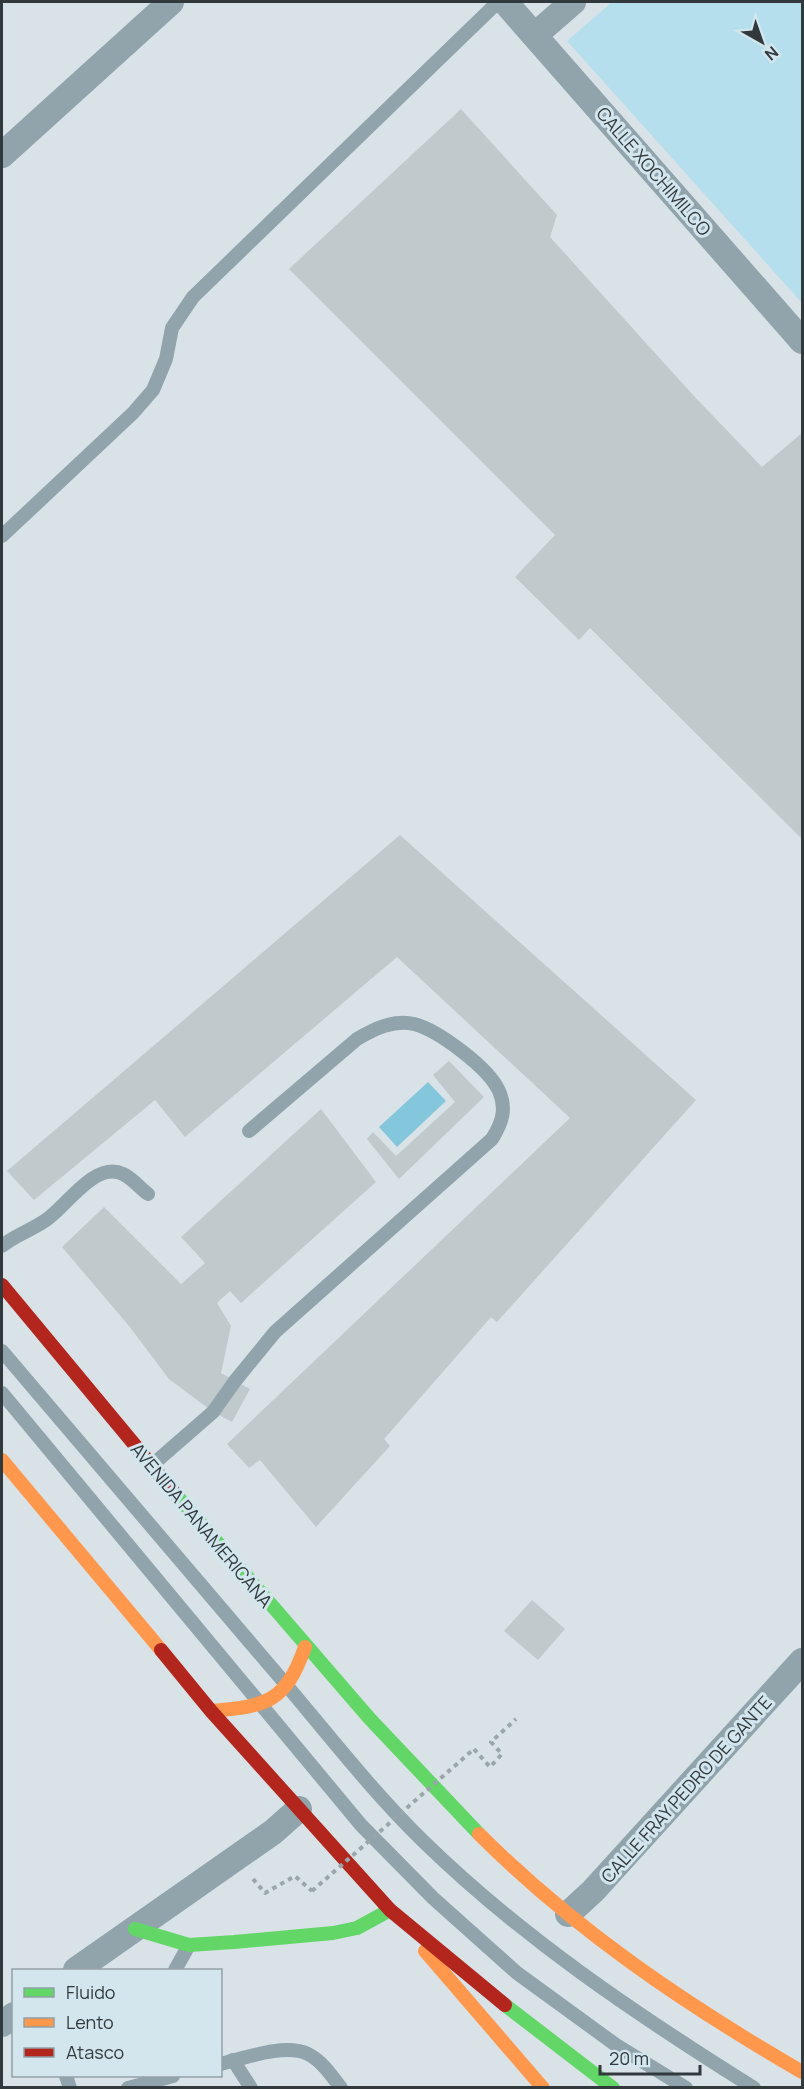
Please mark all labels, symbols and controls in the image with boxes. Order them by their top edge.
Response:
north arrow [732,12,792,72]
text: N [760,41,783,66]
street label: CALLE XOCHIMILCO [591,101,717,241]
street label: AVENIDA PANAMERICANA [126,1438,278,1613]
street label: CALLE FRAY PEDRO DE GANTE [595,1690,777,1888]
legend [12,1969,222,2077]
text: Fluido [66,1980,115,2004]
text: Lento [66,2010,114,2034]
scale bar [600,2038,700,2076]
text: Atasco [66,2040,124,2064]
text: 20 m [609,2046,649,2070]

